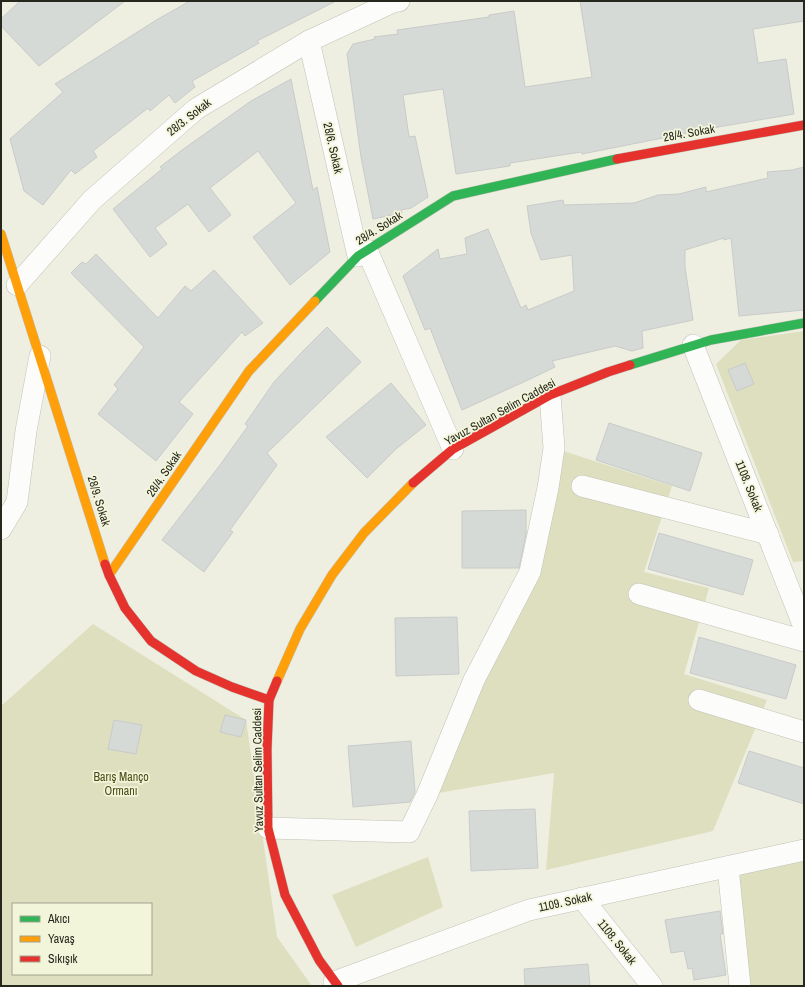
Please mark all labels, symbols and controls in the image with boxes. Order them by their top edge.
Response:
street label: 28/3. Sokak [164,95,214,139]
street label: 28/6. Sokak [319,121,347,175]
street label: 28/4. Sokak [662,121,716,145]
street label: 28/4. Sokak [353,207,405,249]
street label: Yavuz Sultan Selim Caddesi [442,375,558,449]
street label: 28/4. Sokak [143,448,185,500]
street label: 1108. Sokak [731,458,767,514]
street label: 28/9. Sokak [84,474,114,528]
street label: Yavuz Sultan Selim Caddesi [249,708,267,832]
park label: Barış Manço Ormanı [93,769,149,799]
street label: 1109. Sokak [537,889,593,915]
legend [12,903,152,975]
text: Akıcı [47,911,70,927]
street label: 1108. Sokak [594,916,640,968]
text: Yavaş [48,931,75,947]
text: Sıkışık [48,951,78,967]

